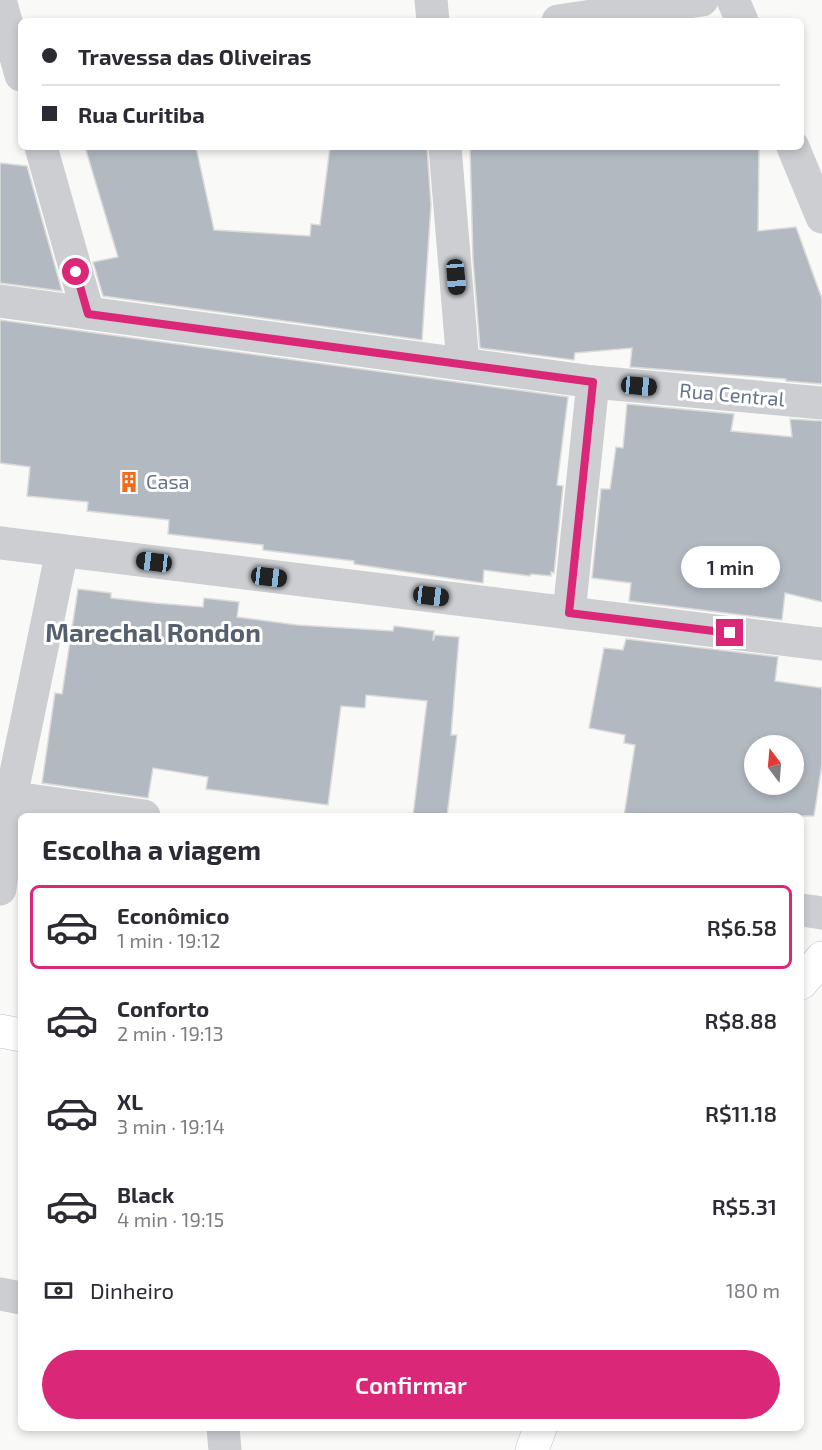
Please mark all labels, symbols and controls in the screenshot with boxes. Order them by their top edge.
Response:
text: Travessa das Oliveiras [78,43,312,69]
text: Rua Curitiba [78,101,205,127]
route start [62,258,89,285]
car [445,258,467,296]
car [620,375,658,397]
street label: Rua Central [678,377,786,411]
place label: Casa [146,469,190,493]
building icon: Casa [117,470,141,494]
callout: 1 min [680,546,780,588]
car [135,551,173,573]
text: 1 min [707,555,754,579]
car [250,566,288,588]
car [412,585,450,607]
district label: Marechal Rondon [45,616,261,647]
route end [716,619,743,646]
north arrow [744,735,804,795]
map controls [744,735,804,795]
text: Escolha a viagem [42,833,261,865]
icon: car [45,900,99,954]
text: Econômico [117,902,229,928]
text: R$6.58 [707,914,777,940]
text: 1 min · 19:12 [117,928,220,952]
icon: car [45,993,99,1047]
text: Conforto [117,995,209,1021]
text: R$8.88 [705,1007,777,1033]
text: 2 min · 19:13 [117,1021,224,1045]
icon: car [45,1086,99,1140]
text: XL [117,1088,143,1114]
text: R$11.18 [705,1100,777,1126]
text: 3 min · 19:14 [117,1114,225,1138]
icon: car [45,1179,99,1233]
text: Black [117,1181,174,1207]
text: R$5.31 [712,1193,777,1219]
text: 4 min · 19:15 [117,1207,224,1231]
icon: cash [42,1274,75,1307]
text: Dinheiro [90,1277,174,1303]
text: 180 m [726,1278,780,1302]
button: Confirmar [42,1350,780,1419]

